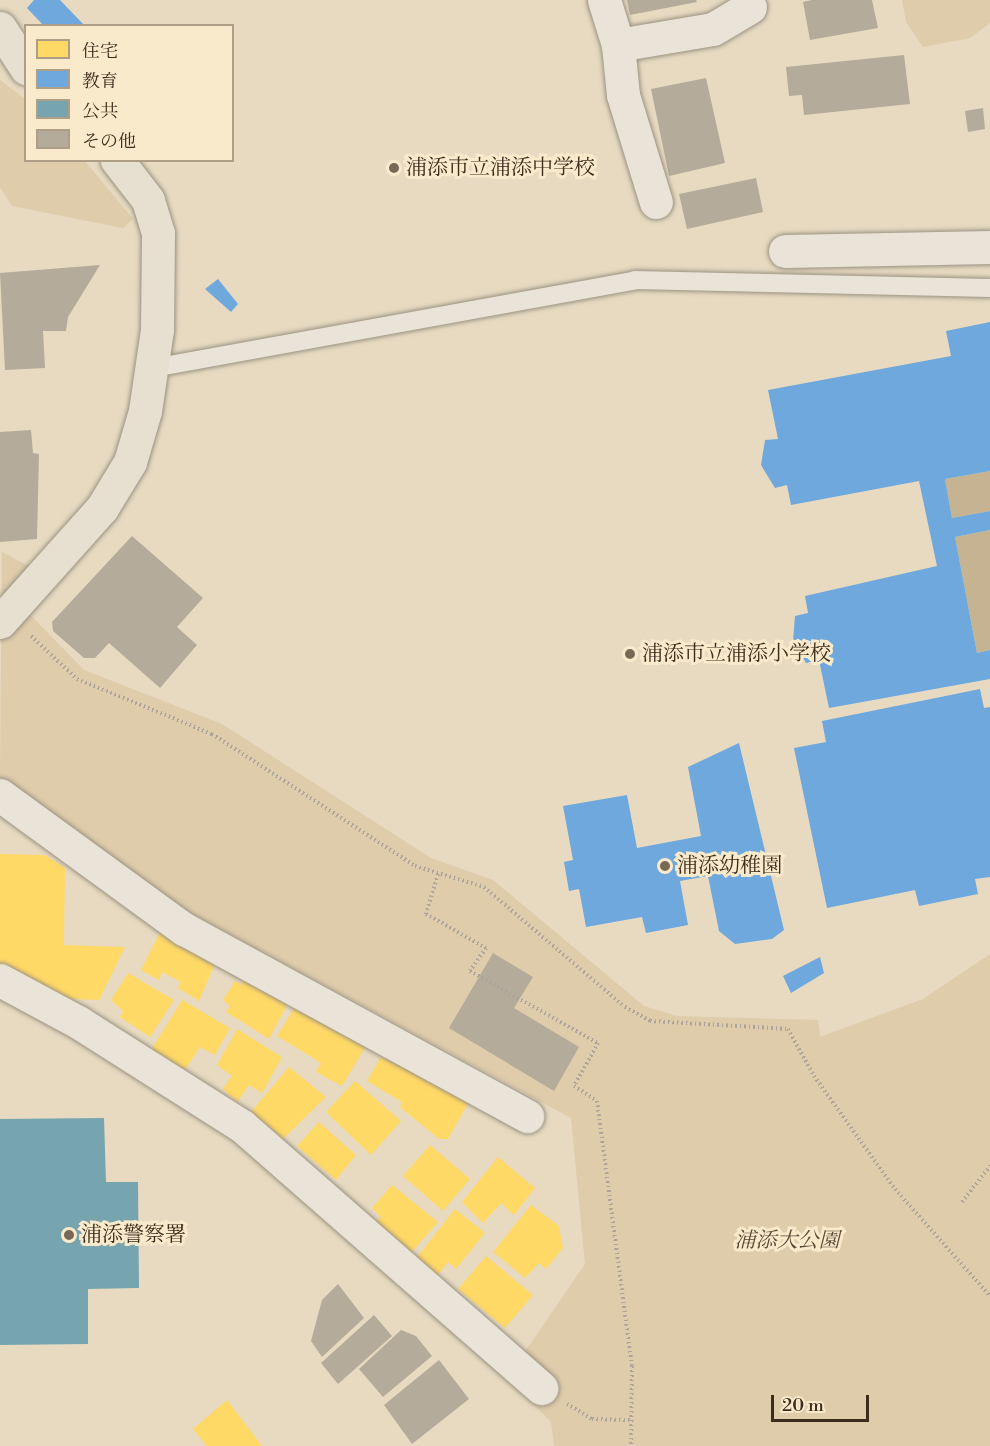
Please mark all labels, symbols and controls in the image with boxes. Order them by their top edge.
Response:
legend [24,24,234,162]
text: 住宅 [82,40,118,63]
text: 教育 [82,70,118,93]
text: 公共 [82,100,118,123]
text: その他 [82,130,136,153]
place label: 浦添市立浦添中学校 [406,155,595,181]
marker: 浦添市立浦添中学校 [387,161,401,175]
place label: 浦添市立浦添小学校 [642,641,831,667]
marker: 浦添市立浦添小学校 [623,647,637,661]
place label: 浦添幼稚園 [677,853,782,879]
marker: 浦添幼稚園 [658,859,672,873]
place label: 浦添警察署 [81,1222,186,1248]
marker: 浦添警察署 [62,1228,76,1242]
park label: 浦添大公園 [735,1228,839,1254]
scale bar [774,1383,872,1421]
text: 20 m [782,1394,824,1417]

